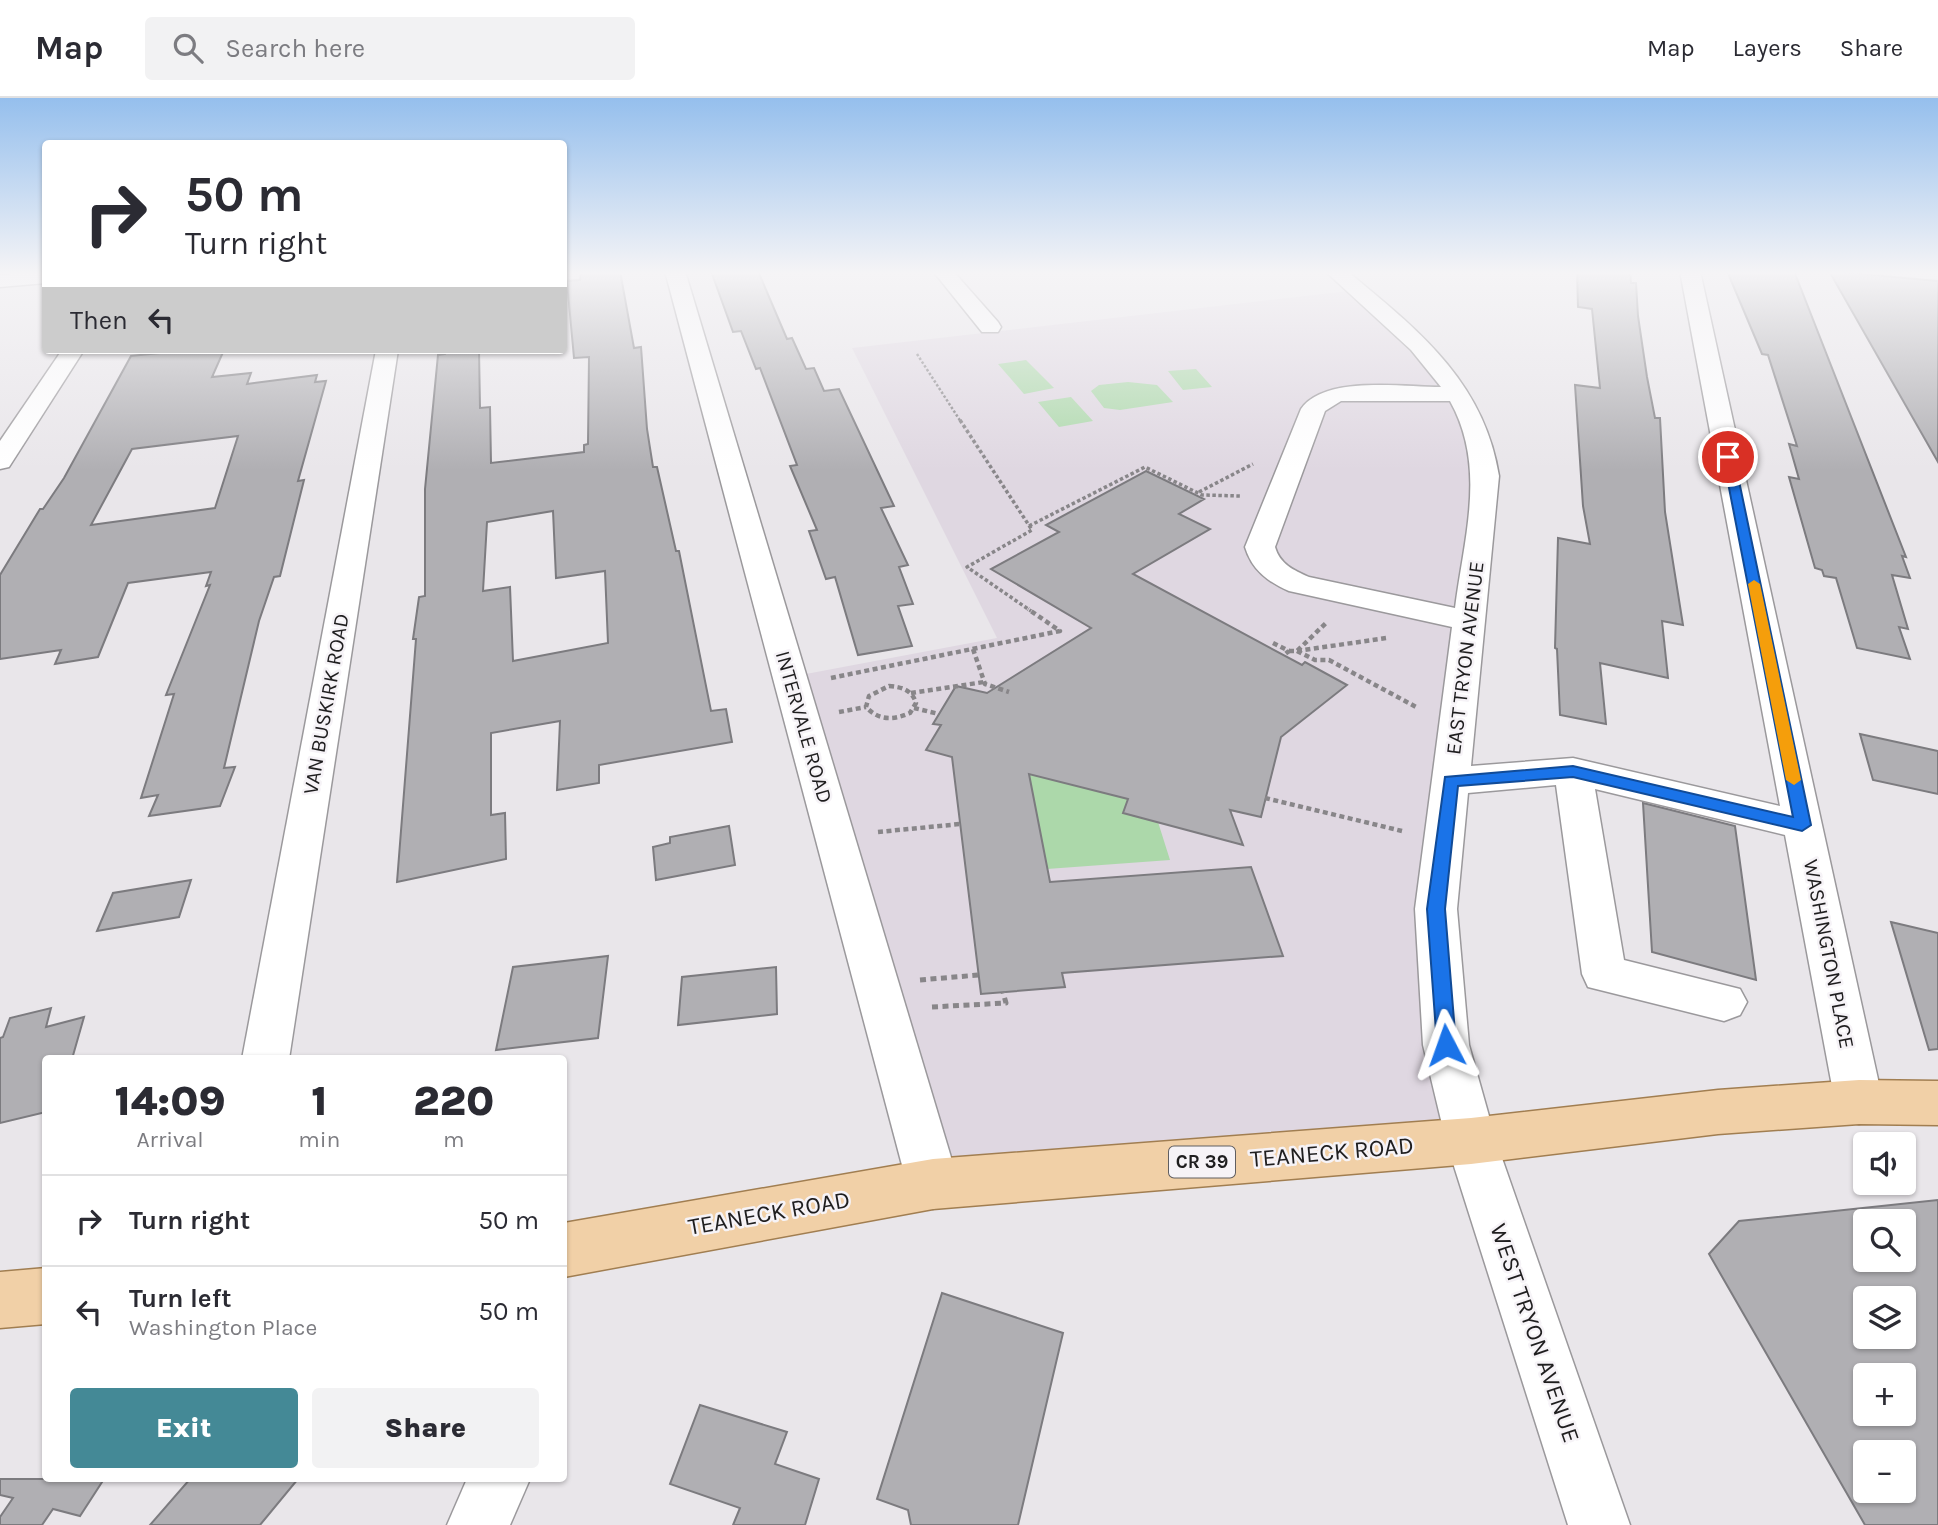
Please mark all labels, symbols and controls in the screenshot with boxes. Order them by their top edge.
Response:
search box [145,17,635,80]
text: Map [35,29,103,67]
icon: search [169,29,207,67]
text: Search here [225,33,365,64]
text: Map [1647,34,1695,62]
text: Layers [1733,34,1802,62]
text: Share [1840,34,1903,62]
text: 50 m [185,166,303,223]
icon: right [70,168,161,259]
text: Turn right [185,225,327,262]
icon: left [142,301,180,339]
text: Then [70,305,128,336]
pin [1698,427,1758,487]
icon: arrive [1709,438,1747,476]
street label: EAST TRYON AVENUE [1441,560,1489,756]
street label: VAN BUSKIRK ROAD [298,612,354,796]
street label: INTERVALE ROAD [771,648,837,806]
street label: WASHINGTON PLACE [1799,857,1859,1051]
position arrow [1409,1008,1483,1082]
text: 14:09 [115,1076,226,1126]
text: 1 [311,1076,327,1126]
text: 220 [413,1076,494,1126]
text: Arrival [136,1126,204,1153]
text: min [298,1126,340,1153]
text: m [443,1126,464,1153]
street label: TEANECK ROAD [1249,1131,1415,1173]
map controls [1853,1132,1916,1503]
button: sound [1853,1132,1916,1195]
road number: CR 39 [1169,1146,1235,1178]
street label: TEANECK ROAD [686,1185,852,1241]
icon: right [70,1202,108,1240]
text: Turn right [129,1205,250,1236]
text: 50 m [478,1205,539,1236]
button: search [1853,1209,1916,1272]
street label: WEST TRYON AVENUE [1484,1220,1586,1446]
text: Turn left [129,1283,231,1314]
button: layers [1853,1286,1916,1349]
icon: left [70,1293,108,1331]
text: 50 m [478,1296,539,1327]
text: Washington Place [129,1314,317,1341]
button: + [1853,1363,1916,1426]
button: Exit [70,1388,298,1468]
button: Share [312,1388,539,1468]
button: − [1853,1440,1916,1503]

